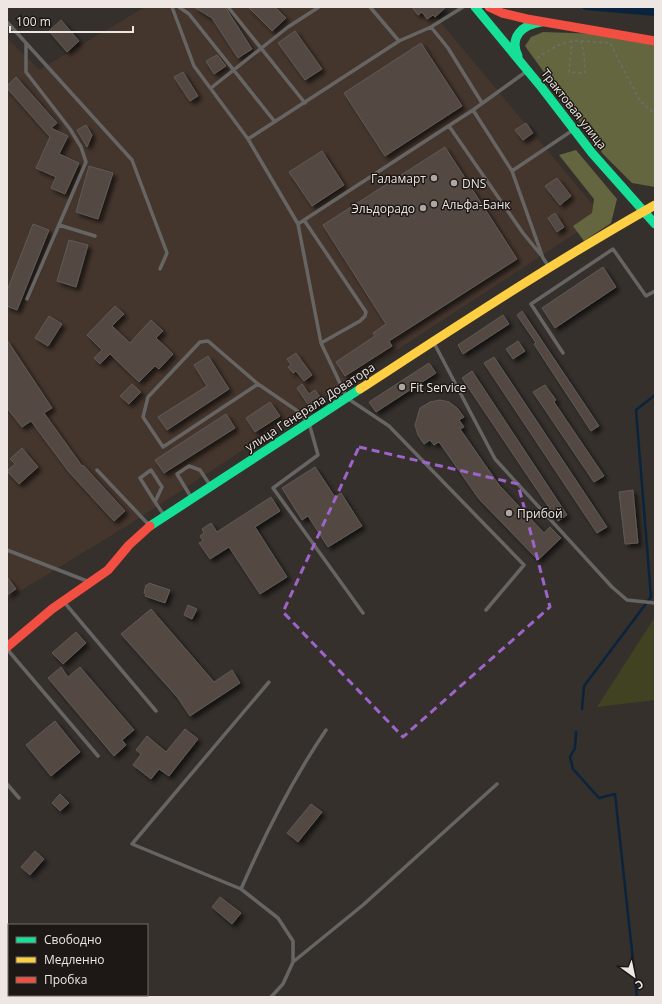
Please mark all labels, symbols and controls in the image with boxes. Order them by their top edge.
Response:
scale bar [10,8,133,34]
text: 100 m [16,13,51,30]
street label: Трактовая улица [537,65,611,153]
place label: Галамарт [371,170,426,187]
marker: Галамарт [429,173,439,183]
place label: DNS [462,175,486,192]
marker: DNS [449,178,459,188]
place label: Альфа-Банк [442,196,511,213]
marker: Альфа-Банк [429,199,439,209]
place label: Эльдорадо [351,200,415,217]
marker: Эльдорадо [418,203,428,213]
street label: улица Генерала Доватора [242,359,378,455]
place label: Fit Service [410,379,467,396]
marker: Fit Service [397,382,407,392]
place label: Прибой [517,505,563,522]
marker: Прибой [504,508,514,518]
legend [8,924,148,996]
text: Свободно [44,931,102,948]
text: Медленно [44,951,104,968]
north arrow [614,956,654,996]
text: Пробка [44,971,87,988]
text: С [633,977,647,993]

